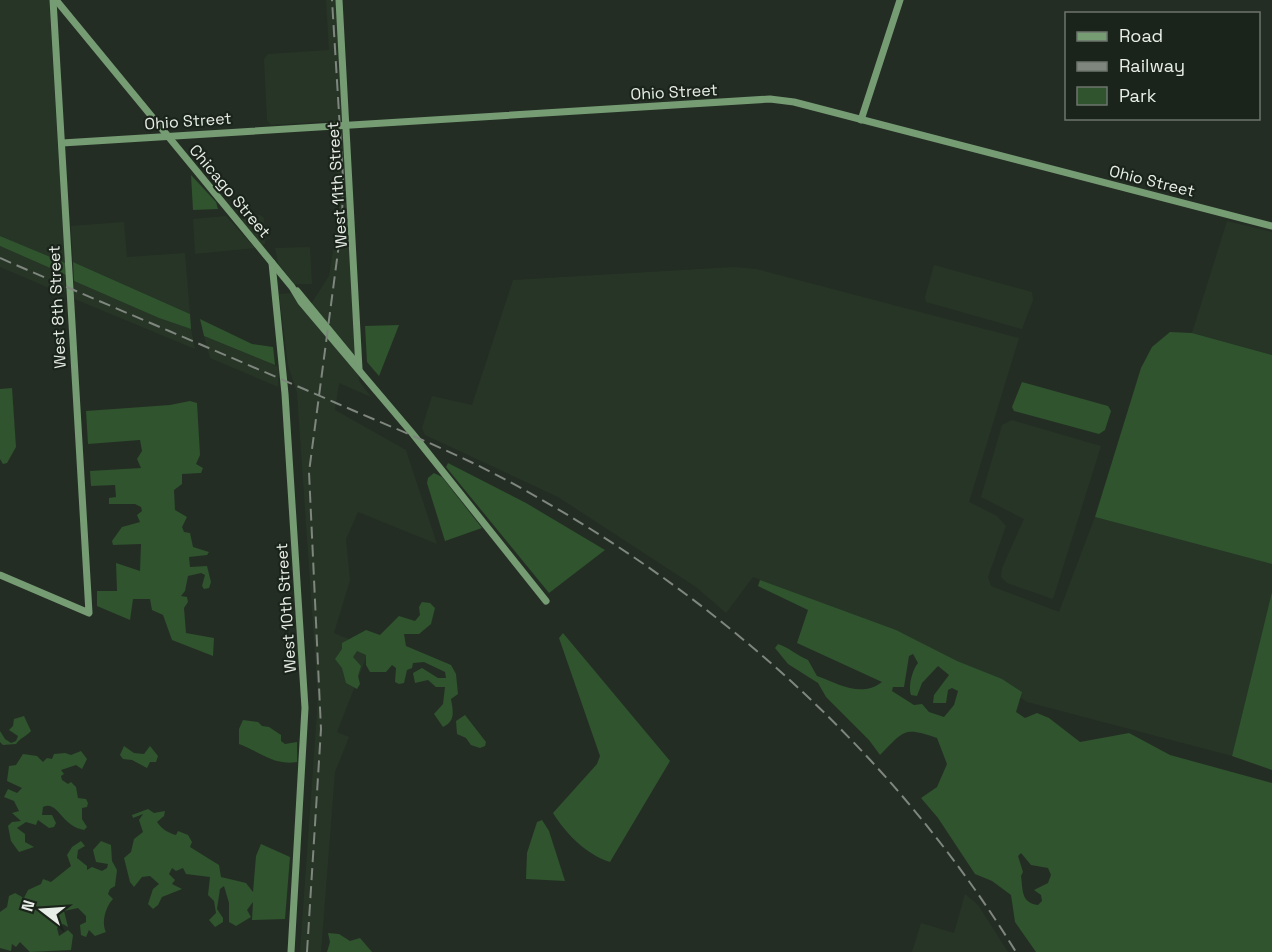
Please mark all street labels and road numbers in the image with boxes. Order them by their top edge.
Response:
street label: Ohio Street [630,79,718,105]
street label: Ohio Street [144,107,232,135]
street label: West 11th Street [322,121,352,249]
street label: Chicago Street [185,140,275,242]
street label: Ohio Street [1107,160,1197,202]
street label: West 8th Street [43,245,71,369]
street label: West 10th Street [271,542,301,674]

